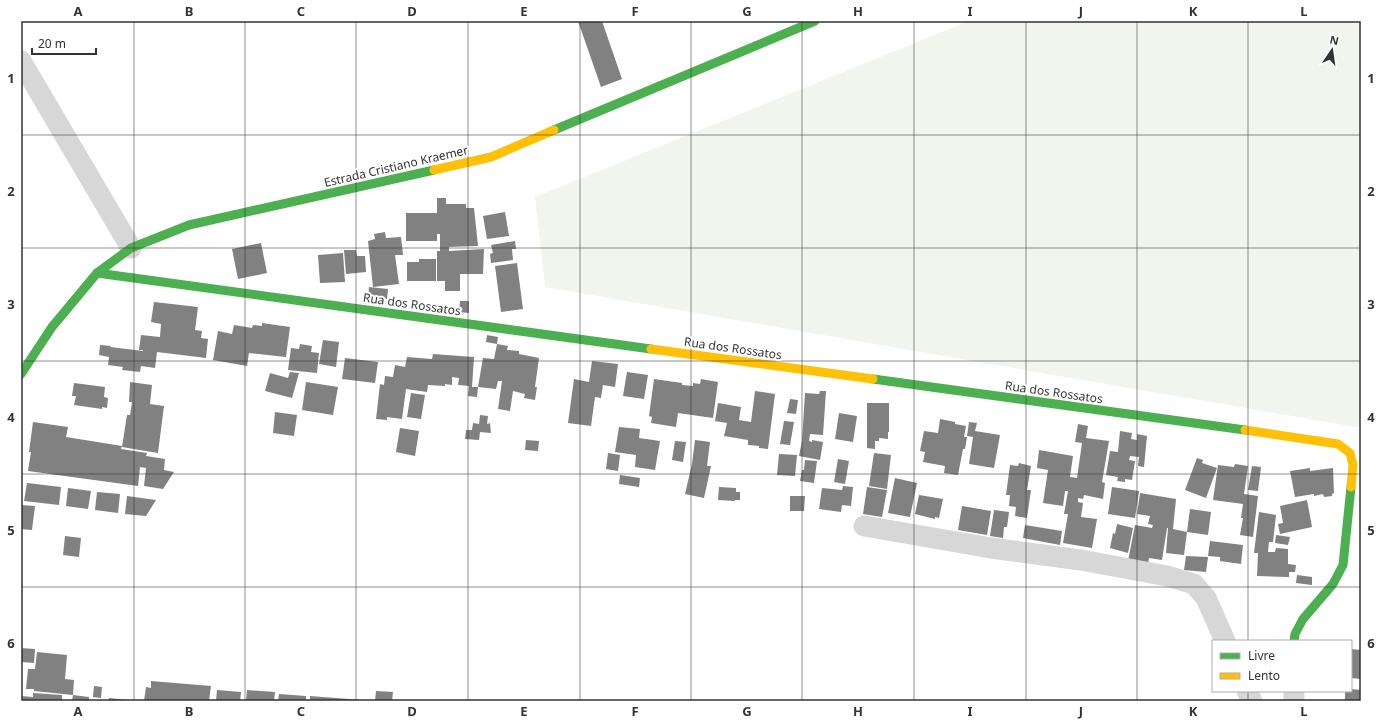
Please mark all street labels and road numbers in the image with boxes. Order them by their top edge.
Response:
street label: Estrada Cristiano Kraemer [322,141,470,191]
street label: Rua dos Rossatos [362,289,462,319]
street label: Rua dos Rossatos [683,333,783,363]
street label: Rua dos Rossatos [1004,377,1104,407]

